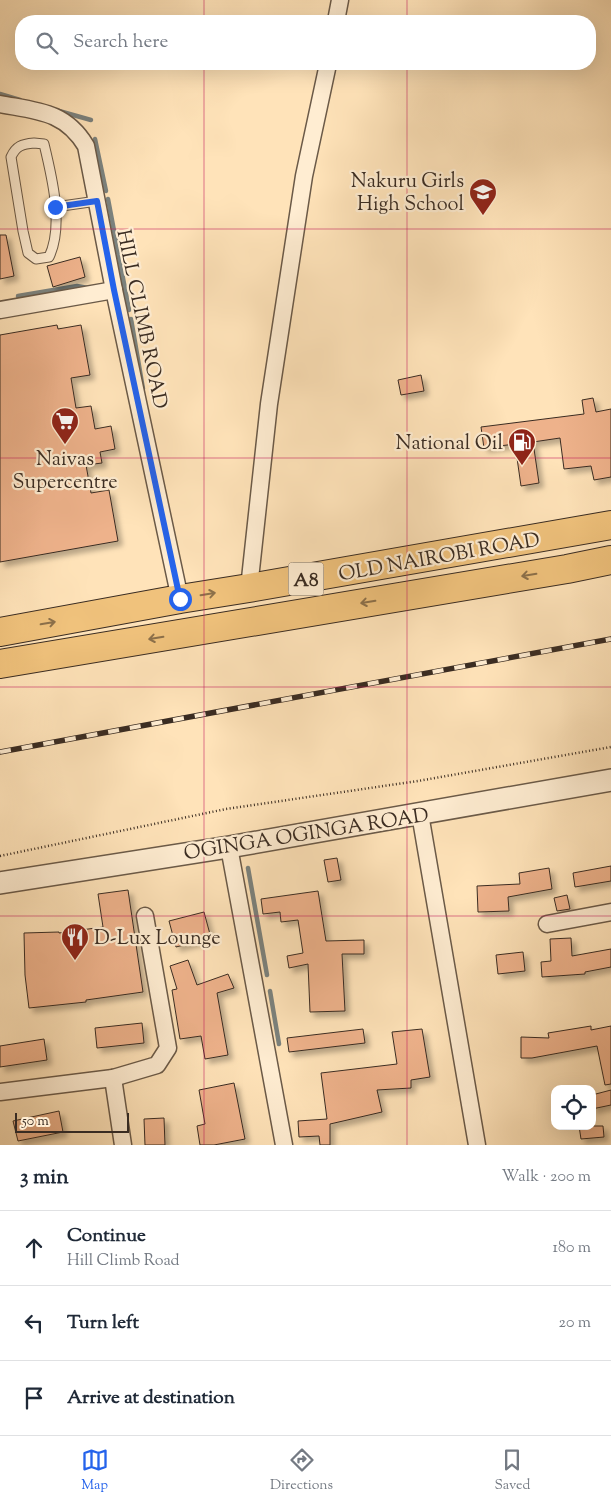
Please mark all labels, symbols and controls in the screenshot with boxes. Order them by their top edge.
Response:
search box [15,15,596,70]
icon: search [33,29,61,57]
text: Search here [73,29,168,56]
place label: Nakuru Girls High School [351,168,464,220]
school or university icon: Nakuru Girls High School [468,177,498,216]
route end [44,196,67,219]
street label: HILL CLIMB ROAD [107,227,174,412]
supermarket icon: Naivas Supercentre [50,406,80,445]
fuel station icon: National Oil [507,427,537,466]
place label: National Oil [396,430,503,459]
place label: Naivas Supercentre [13,446,118,498]
street label: OLD NAIROBI ROAD [337,526,542,590]
road number: A8 [288,562,324,596]
one-way arrow [521,571,537,581]
route start [169,588,192,611]
one-way arrow [200,589,216,599]
one-way arrow [361,598,377,608]
one-way arrow [40,618,56,628]
one-way arrow [149,633,165,643]
street label: OGINGA OGINGA ROAD [182,802,431,869]
restaurant icon: D-Lux Lounge [60,922,90,961]
place label: D-Lux Lounge [94,925,221,954]
map controls [551,1085,596,1130]
button: locate [551,1085,596,1130]
scale bar [15,1110,129,1133]
text: 50 m [22,1112,49,1132]
text: 3 min [20,1163,69,1193]
text: Walk · 200 m [502,1166,591,1189]
text: Continue [67,1223,146,1250]
icon: ahead [20,1234,48,1262]
text: 180 m [552,1237,591,1260]
text: Hill Climb Road [67,1250,180,1273]
icon: left [20,1309,48,1337]
text: Turn left [67,1310,139,1337]
text: 20 m [558,1312,591,1335]
icon: arrive [20,1384,48,1412]
text: Arrive at destination [67,1385,235,1412]
tab: Map [81,1446,109,1496]
tab: Directions [270,1446,333,1496]
tab: Saved [494,1446,530,1496]

